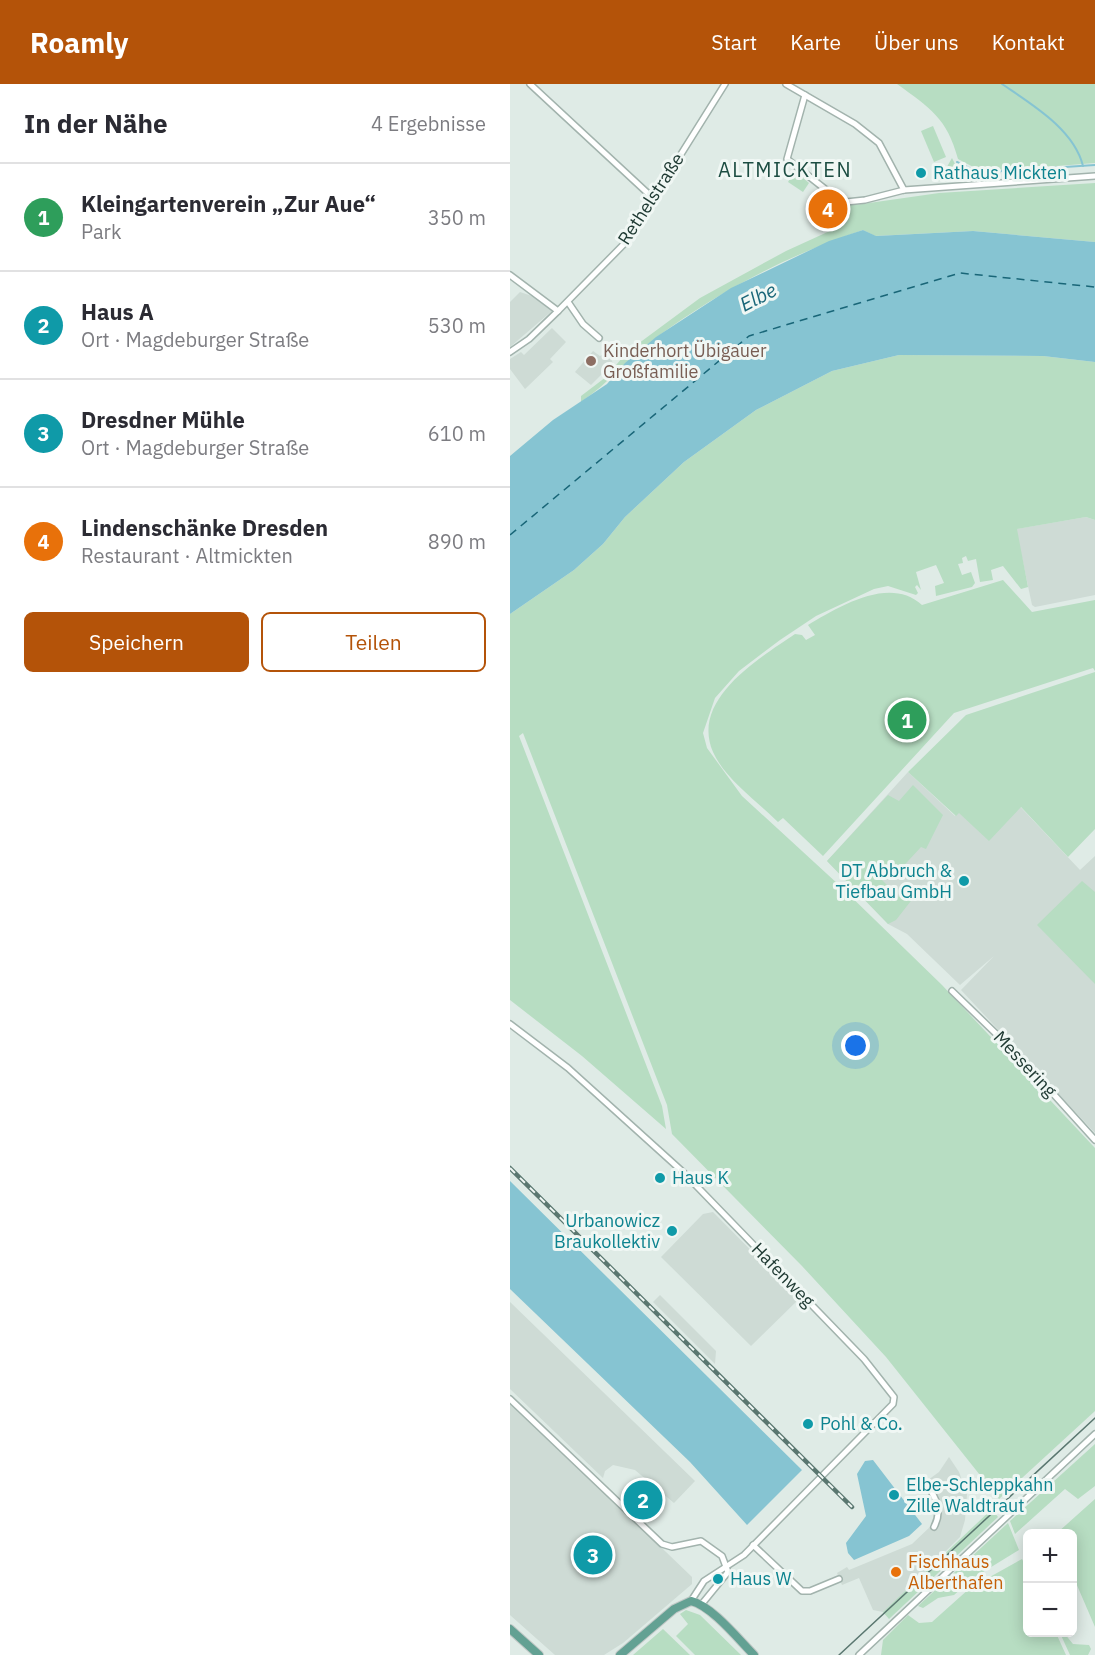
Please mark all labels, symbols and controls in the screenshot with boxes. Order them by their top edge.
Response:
text: Roamly [30,24,128,61]
text: Start [711,28,757,56]
text: Karte [790,28,841,56]
text: Über uns [874,28,959,56]
text: Kontakt [992,28,1065,56]
text: In der Nähe [24,106,168,140]
text: 4 Ergebnisse [371,110,486,137]
street label: Rethelstraße [612,148,689,249]
district label: ALTMICKTEN [718,156,852,183]
place label: Rathaus Mickten [933,161,1067,184]
marker: Rathaus Mickten [914,166,928,180]
pin: 4 [808,186,848,232]
text: Kleingartenverein „Zur Aue“ [81,189,376,218]
text: 1 [38,204,50,231]
text: 350 m [428,204,486,231]
text: Park [81,218,121,245]
water label: Elbe [735,276,781,317]
text: Haus A [81,297,154,326]
text: 2 [38,312,50,339]
text: 530 m [428,312,486,339]
text: Ort · Magdeburger Straße [81,326,309,353]
place label: Kinderhort Übigauer Großfamilie [603,339,767,383]
marker: Kinderhort Übigauer Großfamilie [584,354,598,368]
text: Dresdner Mühle [81,405,245,434]
text: 3 [38,420,50,447]
text: 610 m [428,420,486,447]
text: Ort · Magdeburger Straße [81,434,309,461]
text: Lindenschänke Dresden [81,513,328,542]
text: 4 [38,528,50,555]
text: 890 m [428,528,486,555]
text: Restaurant · Altmickten [81,542,293,569]
button: Speichern [24,612,249,672]
button: Teilen [261,612,486,672]
pin: 1 [888,698,926,742]
place label: DT Abbruch & Tiefbau GmbH [836,859,953,903]
marker: DT Abbruch & Tiefbau GmbH [957,874,971,888]
street label: Messering [989,1026,1062,1102]
your location [841,1031,870,1060]
place label: Haus K [672,1166,730,1189]
marker: Haus K [653,1171,667,1185]
place label: Urbanowicz Braukollektiv [554,1209,660,1253]
marker: Urbanowicz Braukollektiv [665,1224,679,1238]
street label: Hafenweg [747,1237,820,1312]
place label: Pohl & Co. [820,1412,903,1435]
marker: Pohl & Co. [801,1417,815,1431]
place label: Elbe-Schleppkahn Zille Waldtraut [906,1473,1054,1517]
pin: 2 [624,1478,662,1522]
marker: Elbe-Schleppkahn Zille Waldtraut [887,1488,901,1502]
map controls [1023,1529,1077,1637]
button: + [1023,1529,1077,1583]
pin: 3 [574,1532,613,1578]
place label: Fischhaus Alberthafen [908,1550,1003,1594]
marker: Fischhaus Alberthafen [889,1565,903,1579]
place label: Haus W [730,1567,792,1590]
marker: Haus W [711,1572,725,1586]
button: − [1023,1583,1077,1637]

